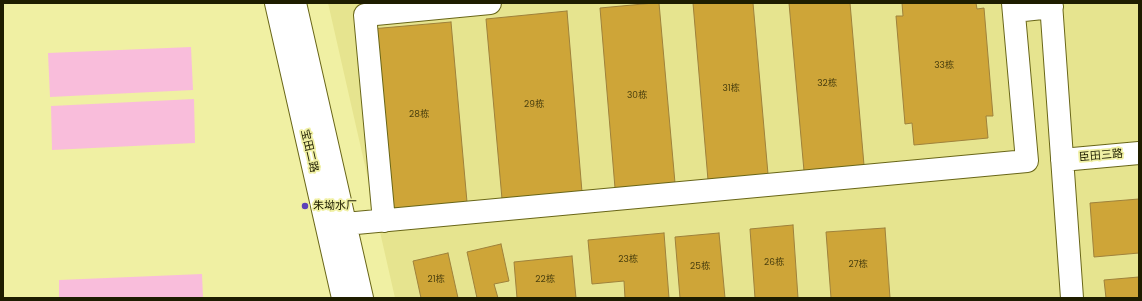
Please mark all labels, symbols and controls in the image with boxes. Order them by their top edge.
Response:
house number: 33栋 [934,61,954,71]
house number: 32栋 [817,79,837,89]
house number: 31栋 [722,84,740,94]
house number: 30栋 [627,91,647,101]
house number: 29栋 [524,100,544,110]
house number: 28栋 [409,110,429,120]
street label: 宝田二路 [298,128,320,174]
street label: 臣田三路 [1079,148,1123,164]
place label: 朱坳水厂 [313,199,357,213]
marker: 朱坳水厂 [300,201,310,211]
house number: 23栋 [618,255,638,265]
house number: 26栋 [764,258,784,268]
house number: 27栋 [848,260,868,270]
house number: 25栋 [690,262,710,272]
house number: 21栋 [427,275,445,285]
house number: 22栋 [535,275,555,285]

